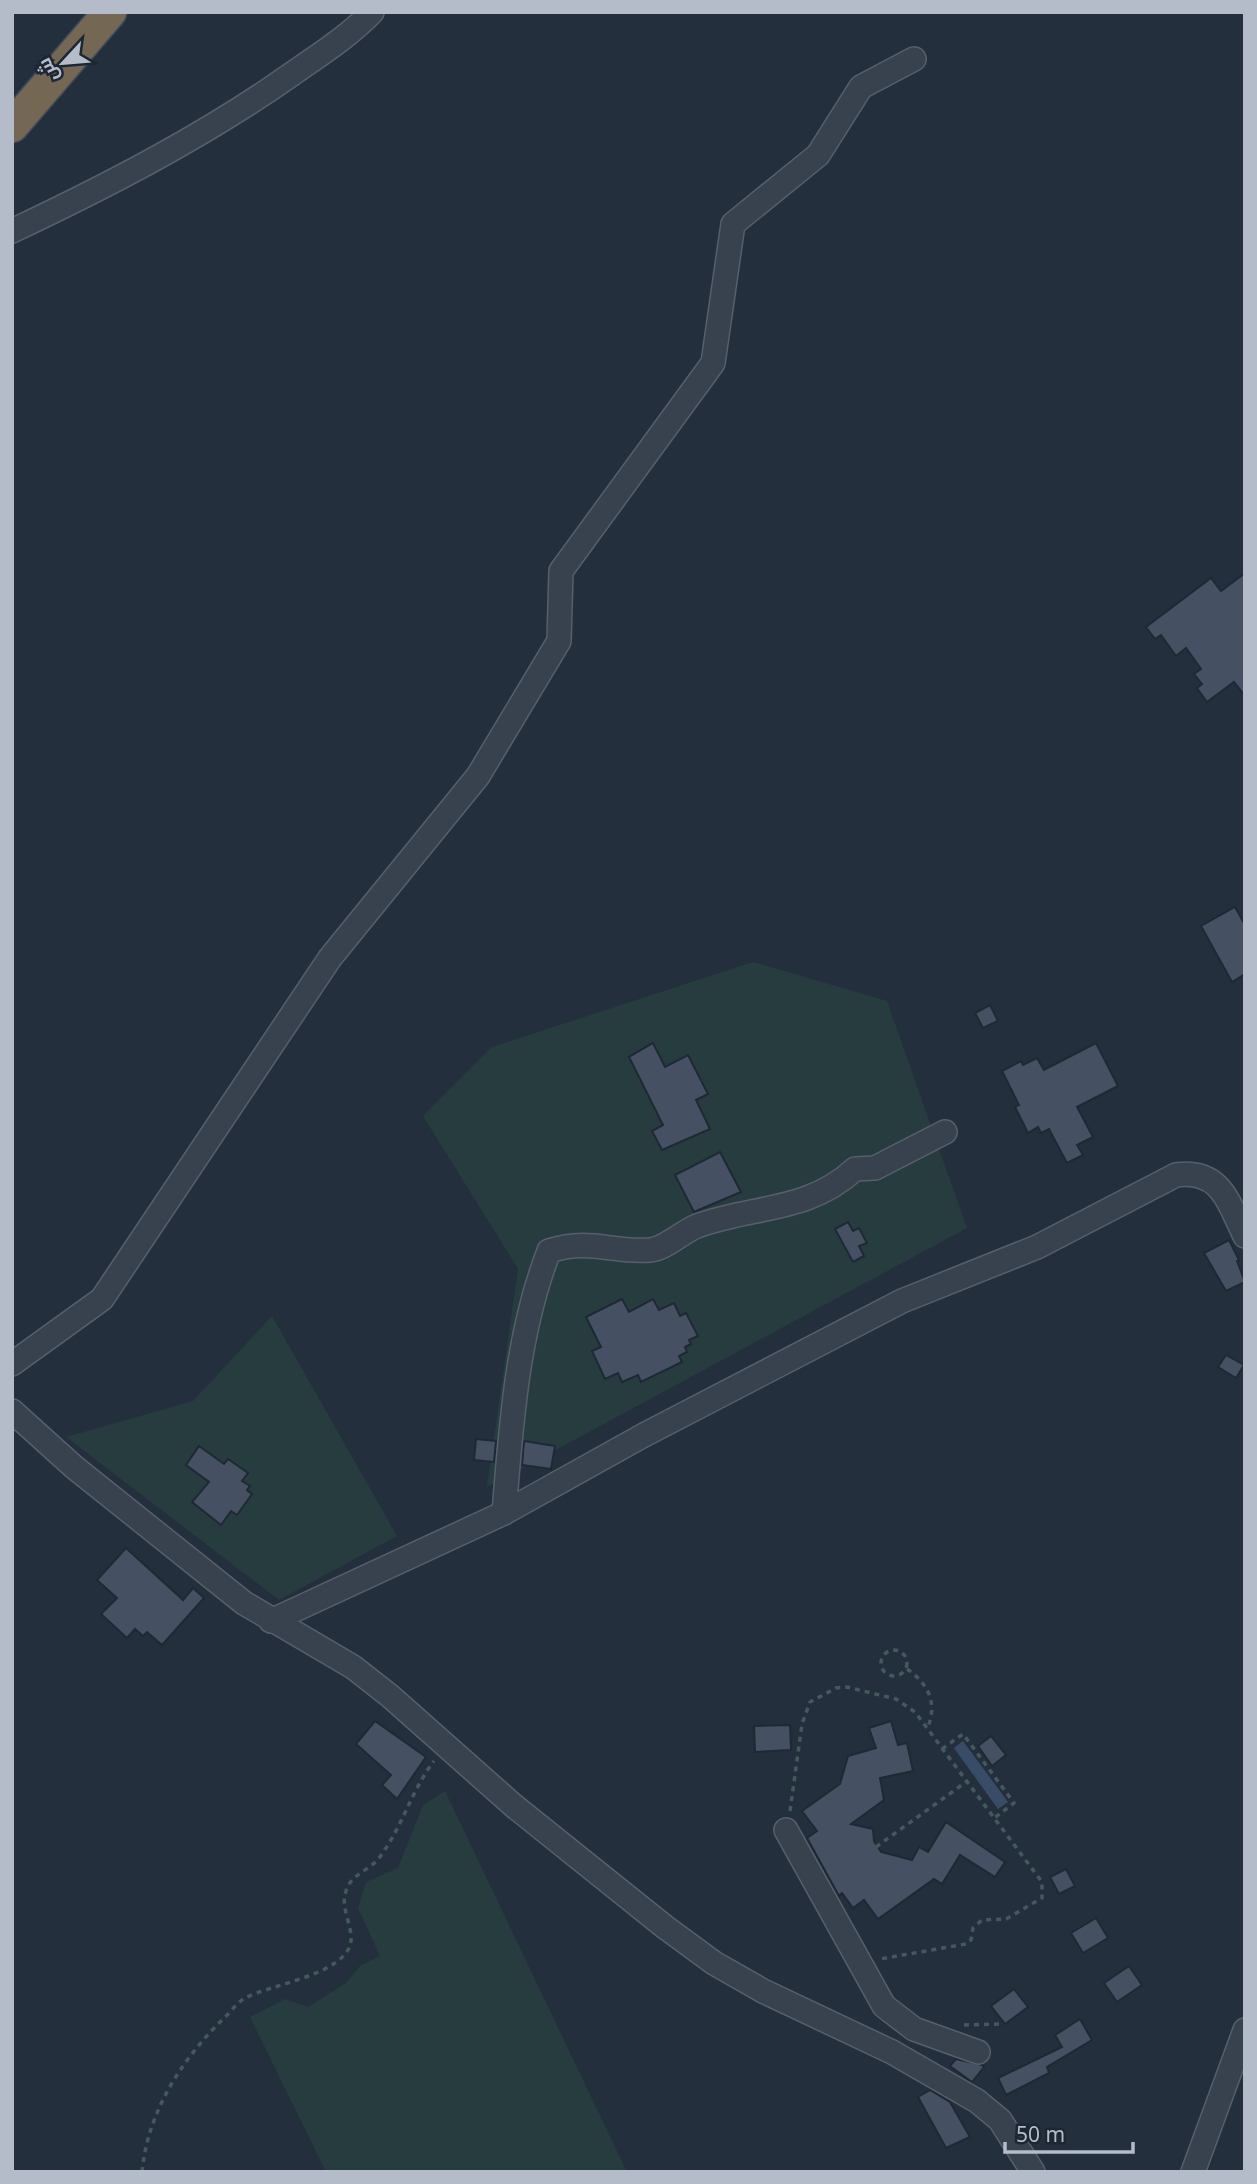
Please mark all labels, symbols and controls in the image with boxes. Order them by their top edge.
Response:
north arrow [28,28,98,98]
text: ش [31,54,65,87]
scale bar [1005,2110,1133,2154]
text: 50 m [1016,2120,1065,2148]

